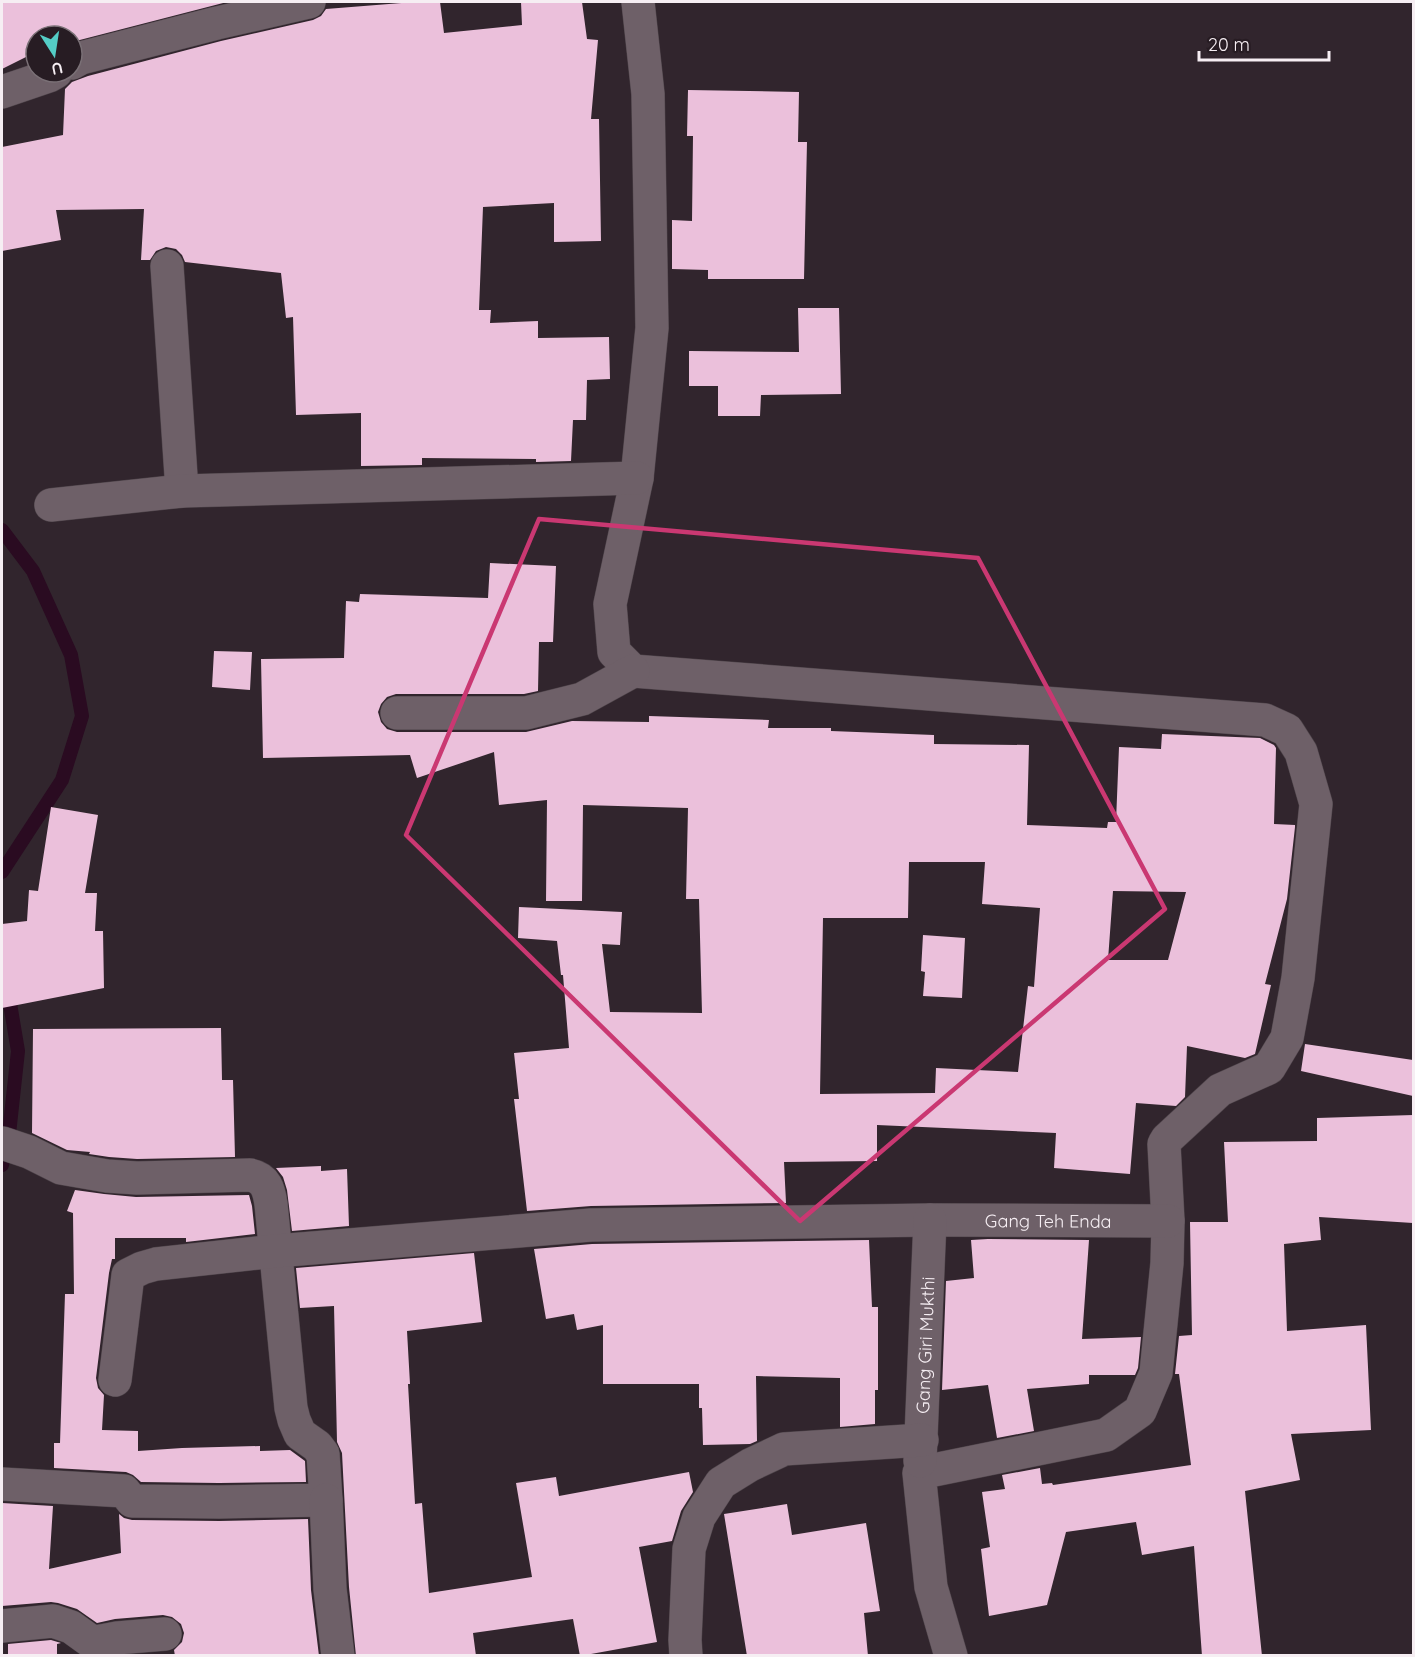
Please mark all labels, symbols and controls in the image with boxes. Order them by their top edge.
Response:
north arrow [24,24,84,84]
scale bar [1199,24,1330,62]
text: 20 m [1208,33,1250,56]
text: U [50,58,65,80]
street label: Gang Teh Enda [985,1209,1112,1232]
street label: Gang Giri Mukthi [910,1276,939,1414]

